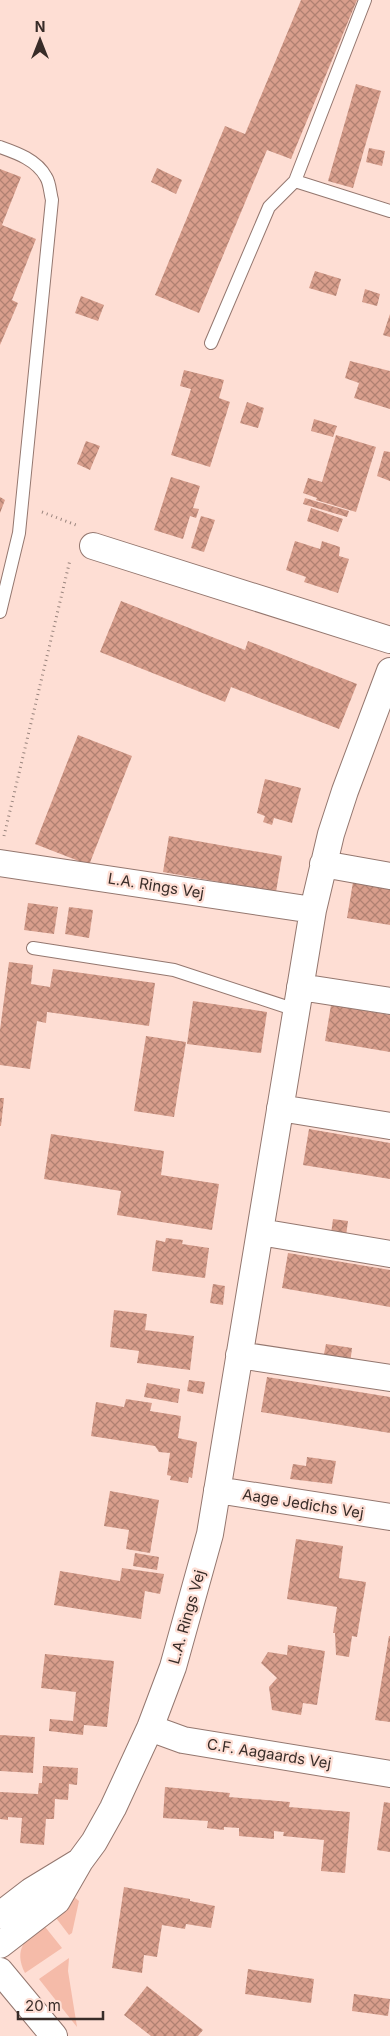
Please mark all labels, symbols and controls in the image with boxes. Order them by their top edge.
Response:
north arrow [15,15,65,65]
text: N [35,18,45,35]
street label: L.A. Rings Vej [107,869,206,902]
street label: Aage Jedichs Vej [241,1485,365,1522]
street label: L.A. Rings Vej [164,1568,209,1666]
street label: C.F. Aagaards Vej [206,1734,333,1773]
scale bar [18,1988,102,2020]
text: 20 m [25,1996,61,2015]

